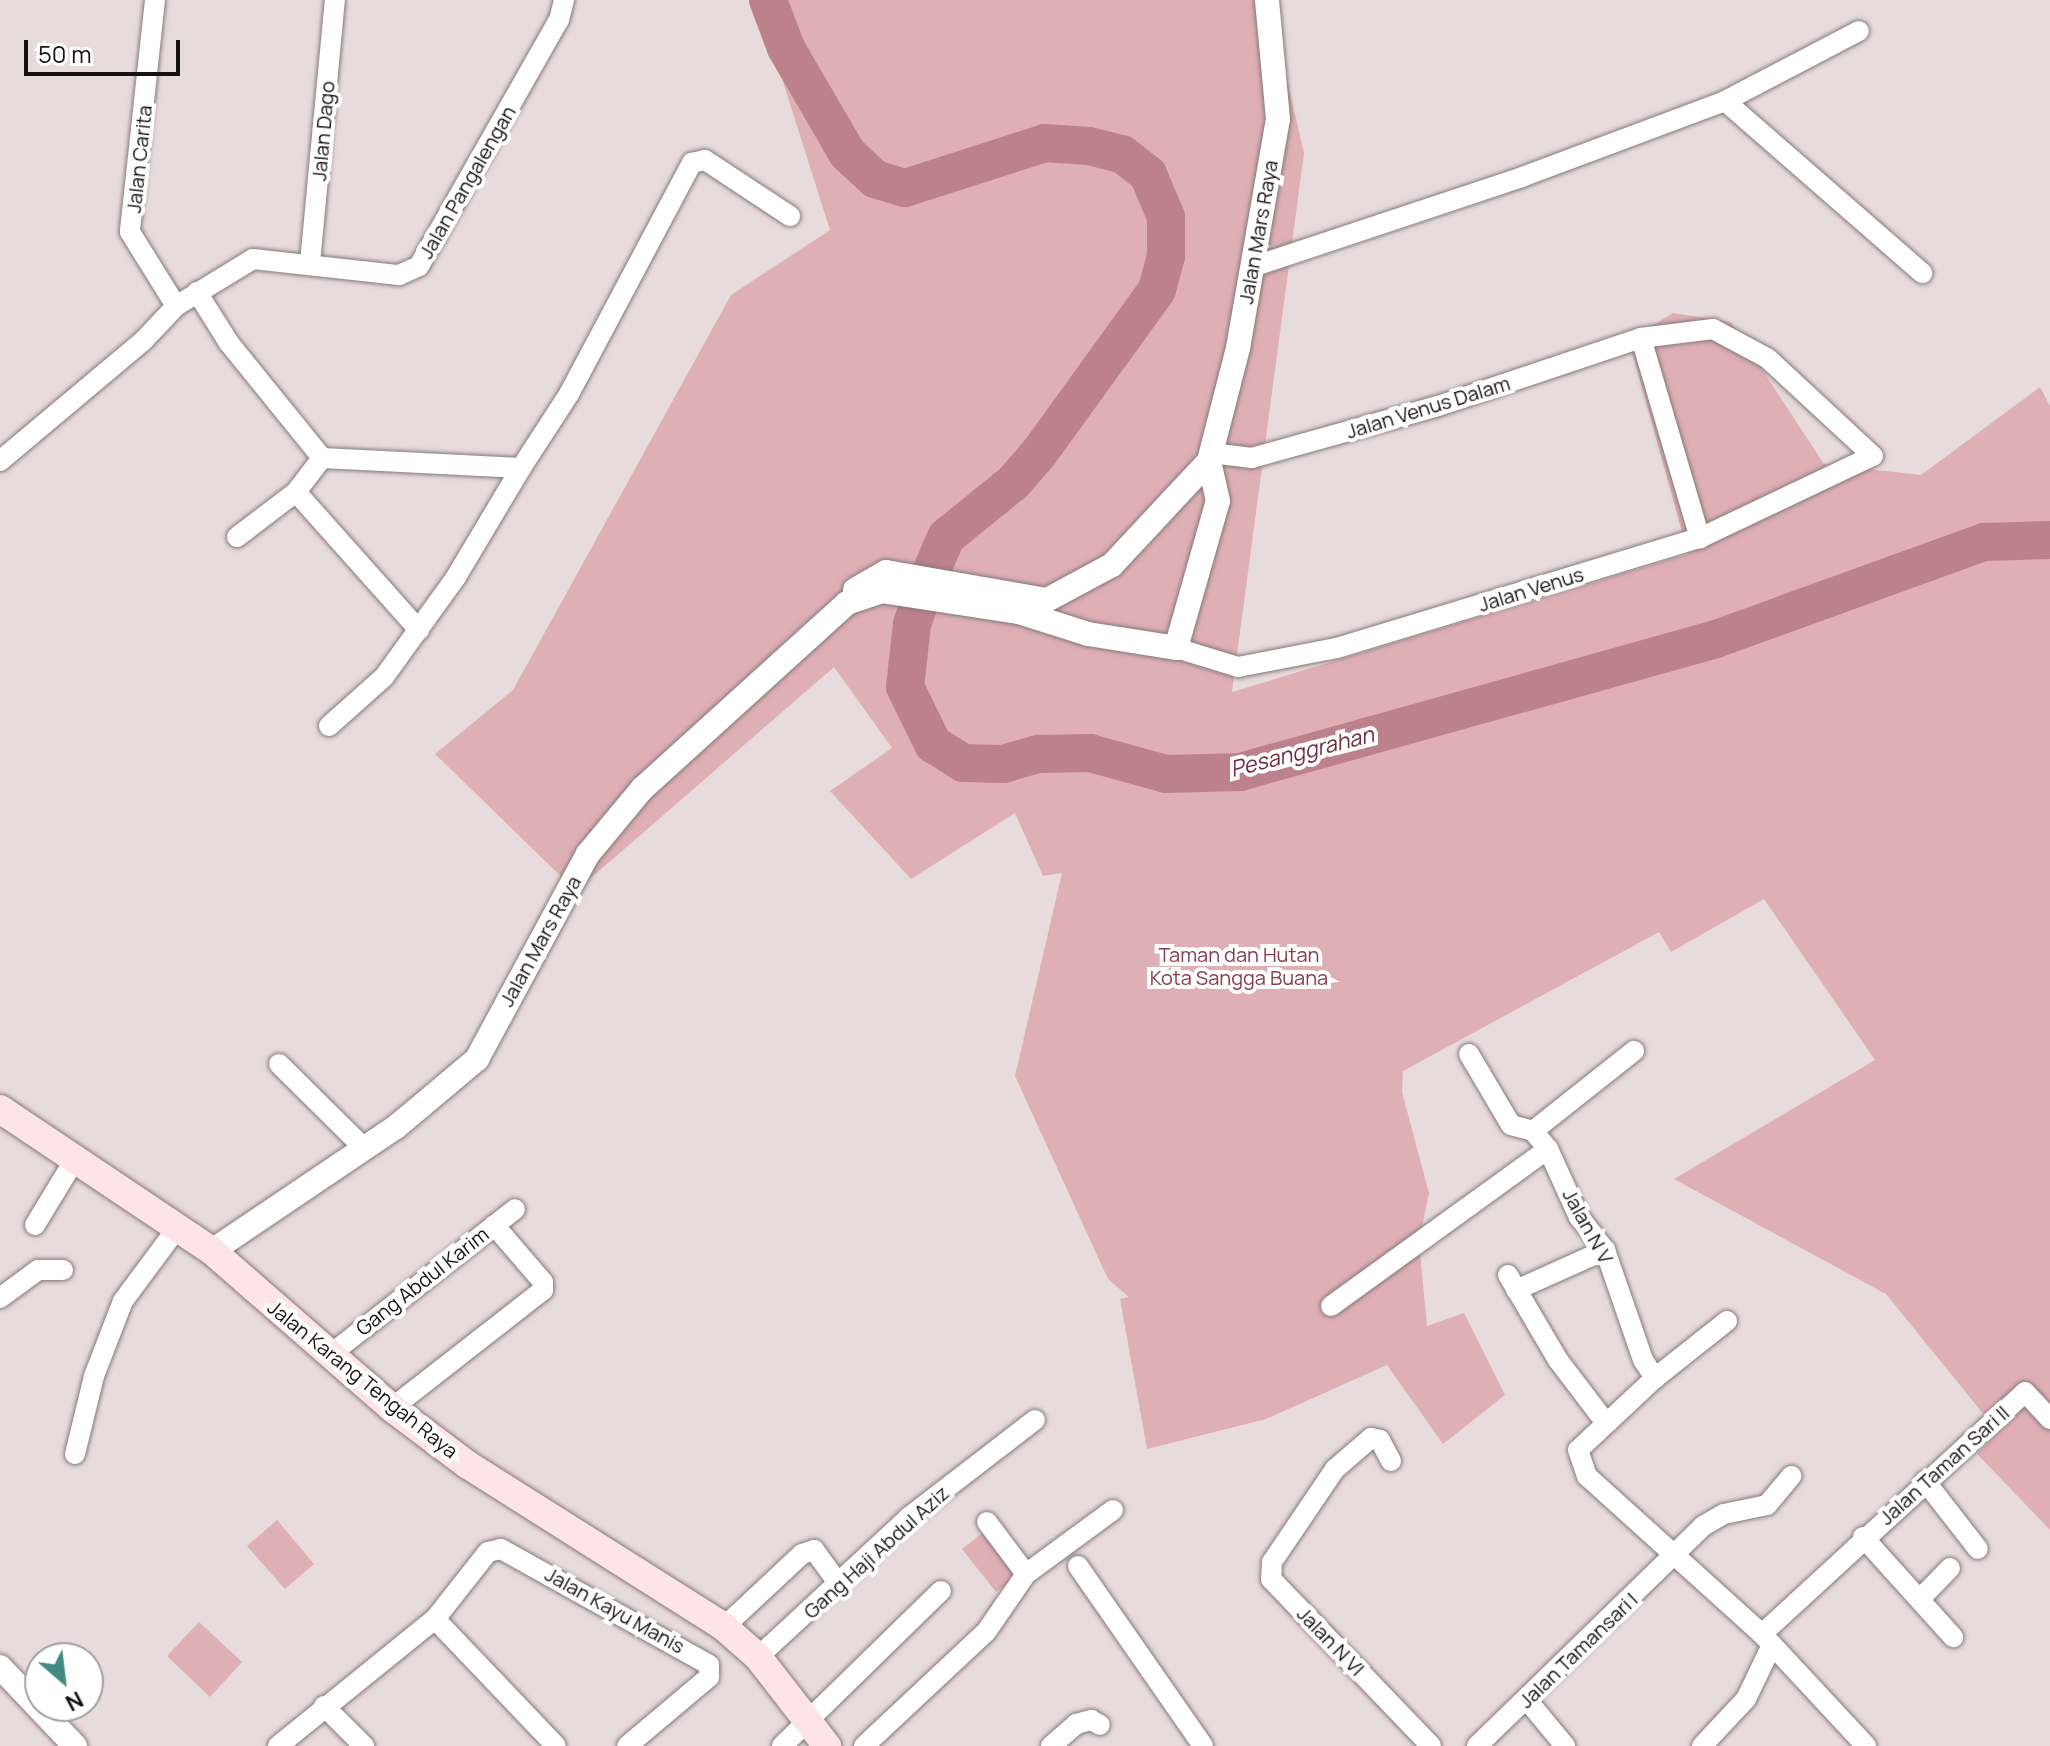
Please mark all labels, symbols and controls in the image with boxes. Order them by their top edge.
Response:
scale bar [28,24,184,74]
text: 50 m [38,37,92,70]
street label: Jalan Dago [307,80,339,182]
street label: Jalan Pangalengan [414,101,520,263]
street label: Jalan Carita [121,104,157,214]
street label: Jalan Mars Raya [1234,158,1282,306]
street label: Jalan Venus Dalam [1343,371,1513,443]
street label: Jalan Venus [1476,562,1586,616]
water label: Pesanggrahan [1227,721,1377,783]
street label: Jalan Mars Raya [494,871,586,1011]
park label: Taman dan Hutan Kota Sangga Buana [1150,942,1328,989]
street label: Jalan N V [1558,1184,1618,1268]
street label: Gang Abdul Karim [351,1222,493,1340]
street label: Jalan Karang Tengah Raya [263,1295,463,1463]
street label: Jalan Taman Sari II [1874,1400,2014,1530]
street label: Gang Haji Abdul Aziz [799,1481,953,1623]
street label: Jalan Kayu Manis [541,1562,689,1658]
street label: Jalan Tamansari I [1514,1587,1642,1713]
street label: Jalan N VI [1292,1602,1370,1680]
north arrow [24,1642,104,1722]
text: N [60,1684,88,1718]

